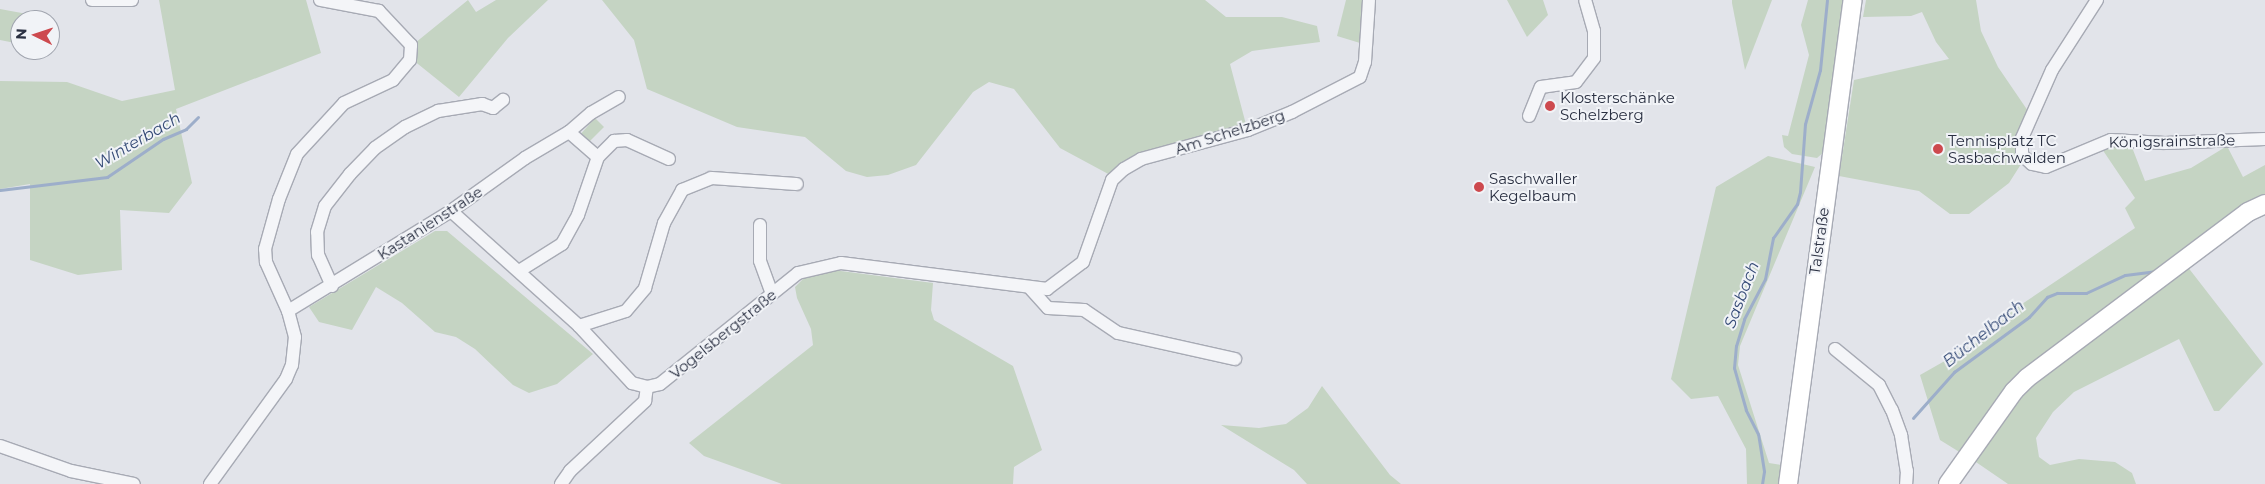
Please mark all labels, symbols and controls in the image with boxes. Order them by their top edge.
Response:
north arrow [10,10,60,60]
text: N [12,28,30,40]
place label: Klosterschänke Schelzberg [1560,88,1675,123]
marker: Klosterschänke Schelzberg [1544,100,1556,112]
street label: Am Schelzberg [1173,106,1287,158]
water label: Winterbach [92,109,184,173]
place label: Tennisplatz TC Sasbachwalden [1948,131,2066,166]
street label: Königsrainstraße [2109,131,2235,151]
marker: Tennisplatz TC Sasbachwalden [1932,143,1944,155]
place label: Saschwaller Kegelbaum [1489,169,1578,204]
marker: Saschwaller Kegelbaum [1473,181,1485,193]
street label: Kastanienstraße [374,182,486,264]
street label: Talstraße [1805,206,1833,276]
water label: Sasbach [1721,259,1763,331]
street label: Vogelsbergstraße [666,286,780,382]
water label: Büchelbach [1940,296,2028,372]

